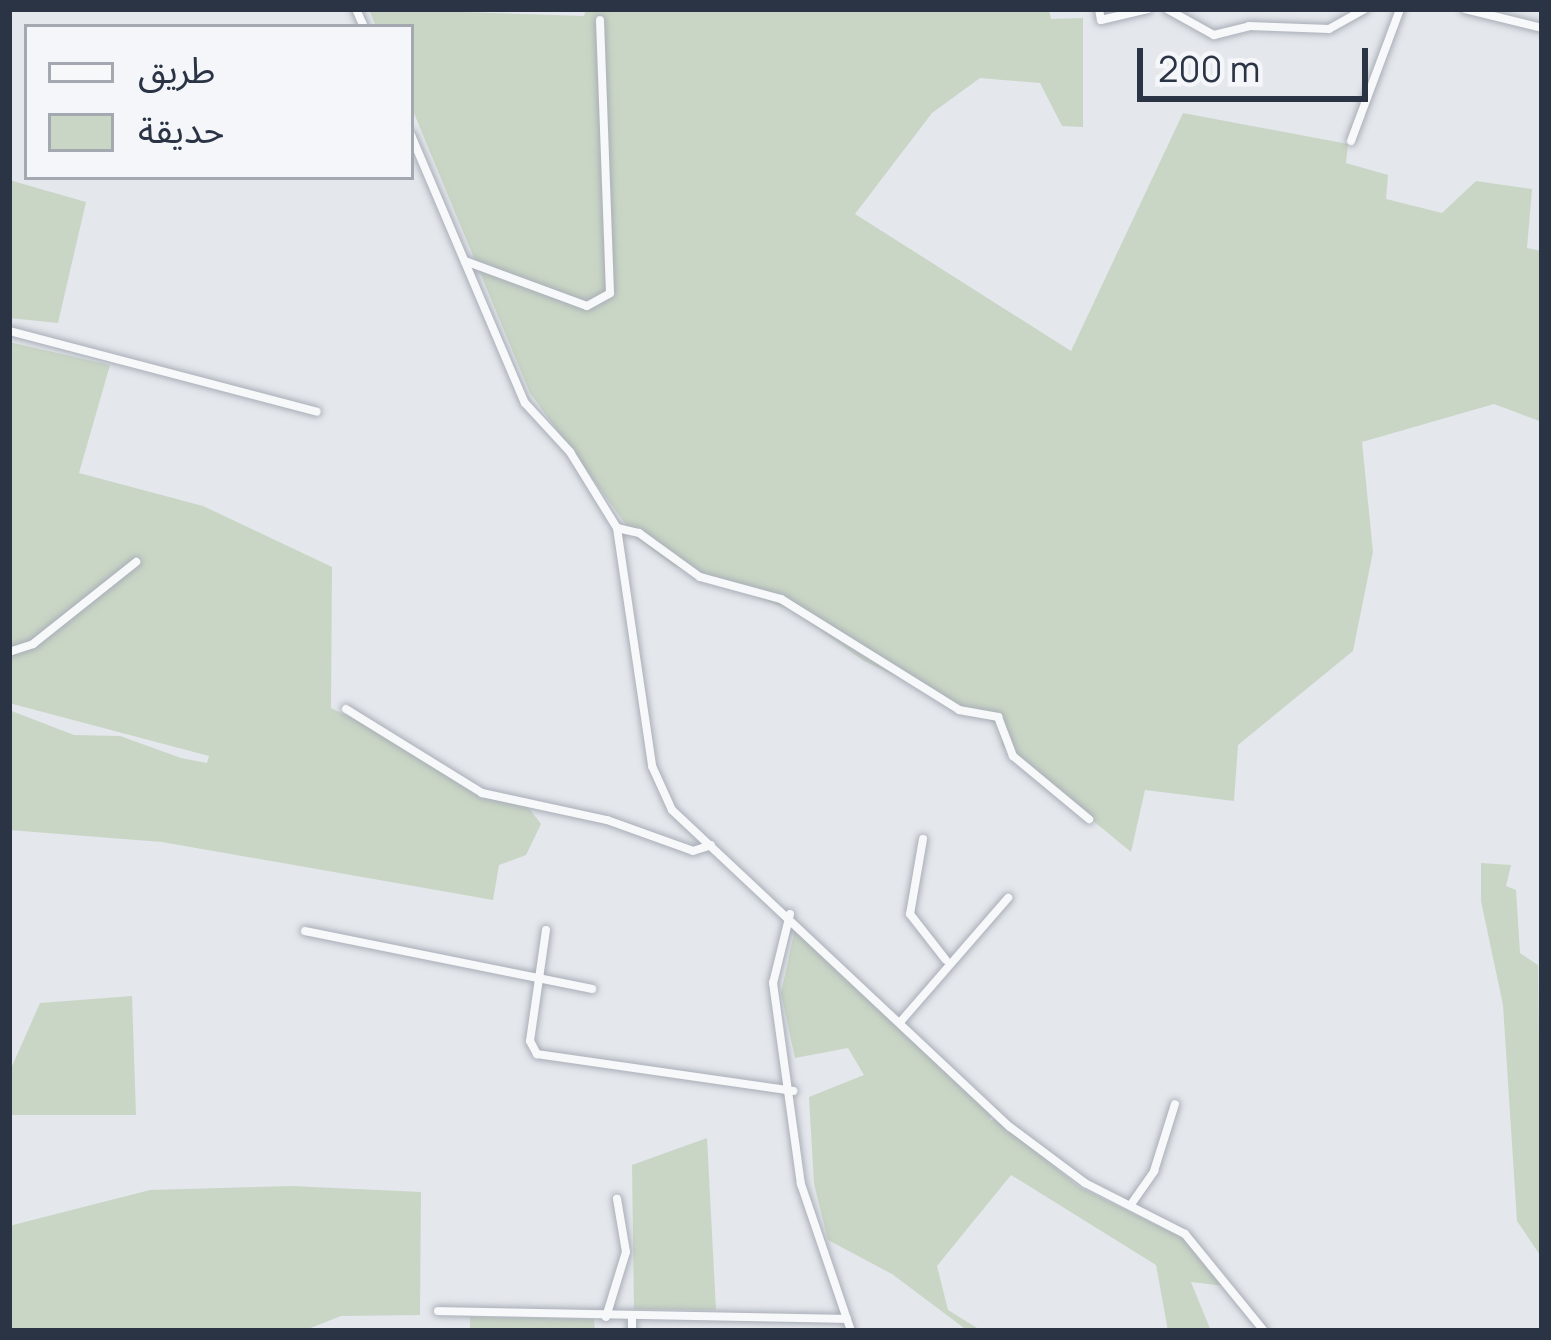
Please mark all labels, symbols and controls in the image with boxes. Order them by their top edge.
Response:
legend [24,24,414,180]
scale bar [1143,24,1374,98]
text: 200 m [1158,44,1260,93]
text: طريق [138,45,215,94]
text: حديقة [138,105,224,154]

